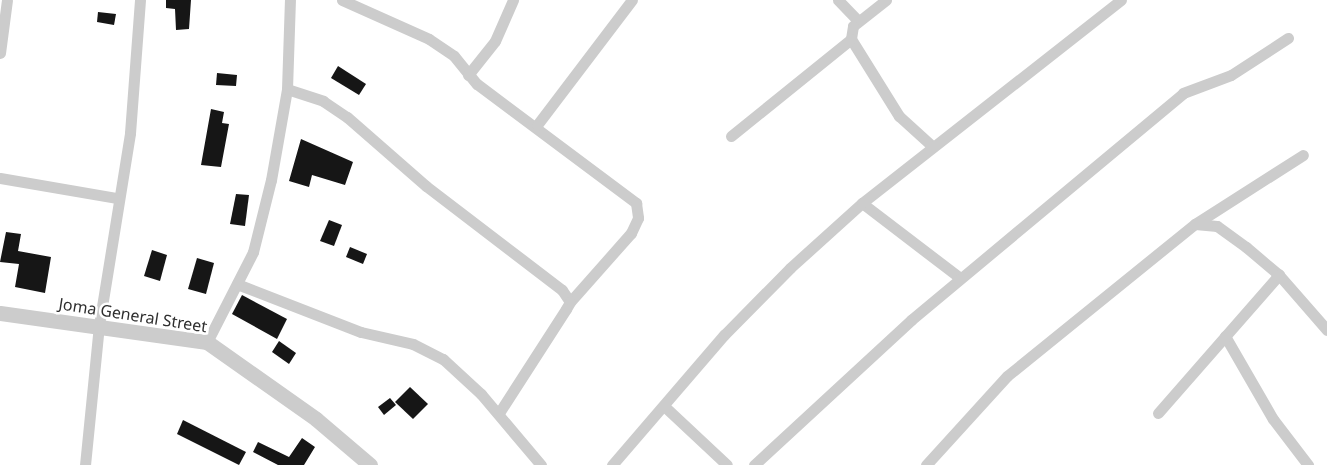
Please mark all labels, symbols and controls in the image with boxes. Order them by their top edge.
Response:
street label: Joma General Street [57,294,209,336]

